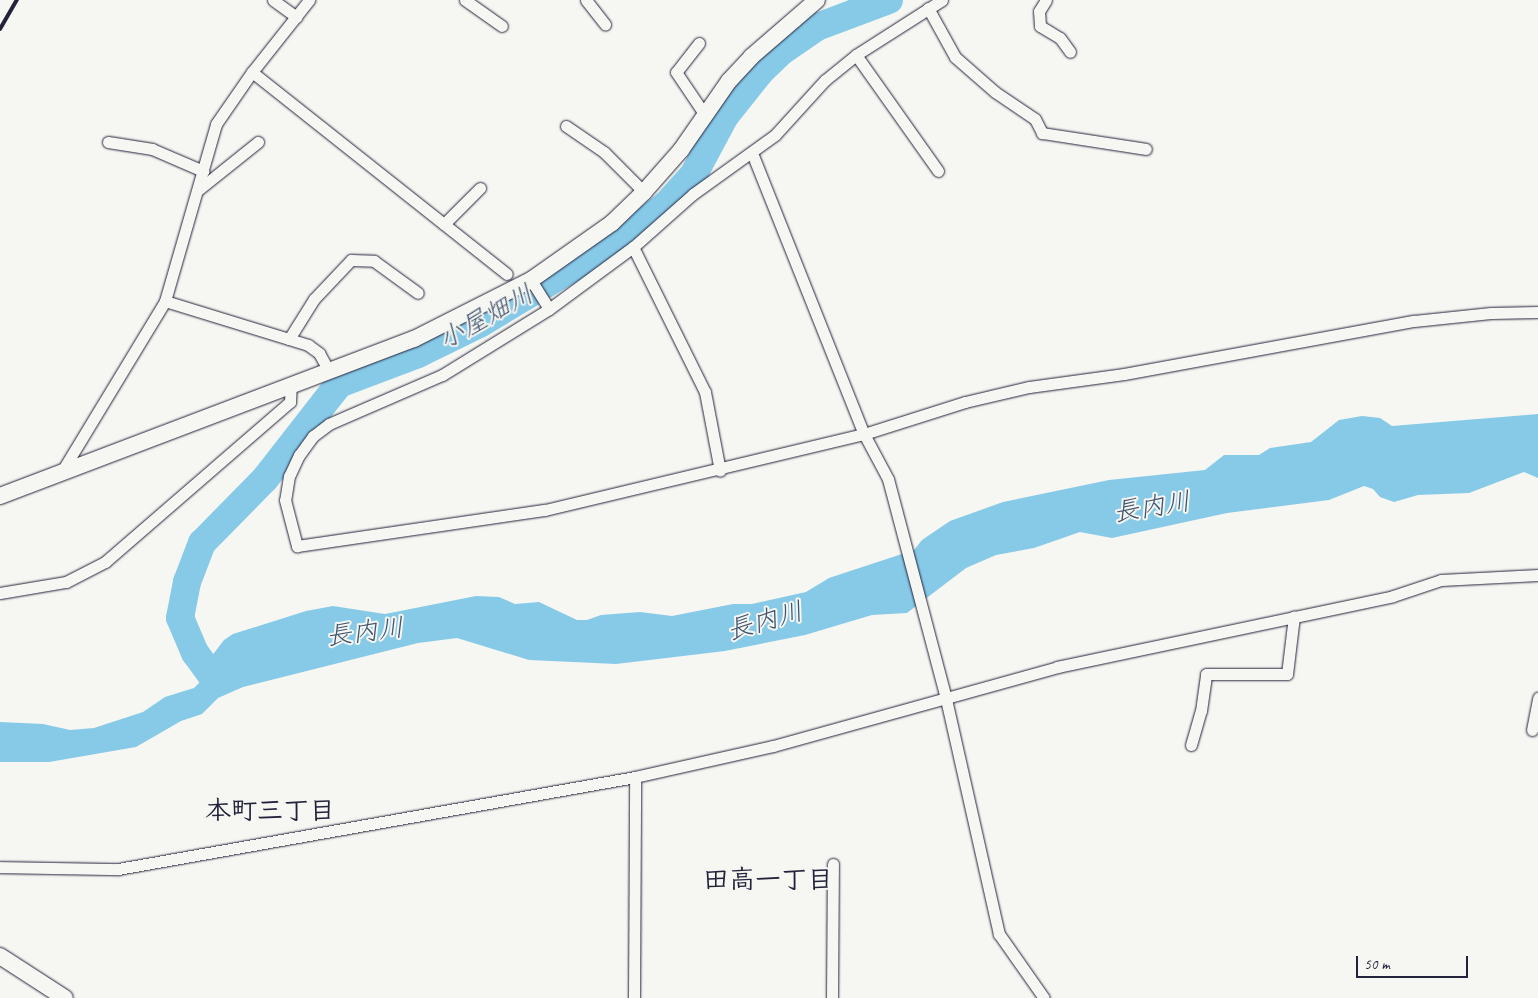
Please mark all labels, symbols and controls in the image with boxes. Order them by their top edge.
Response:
water label: 小屋畑川 [433,278,539,356]
water label: 長内川 [1111,485,1193,529]
water label: 長内川 [723,595,807,647]
water label: 長内川 [324,612,406,652]
district label: 本町三丁目 [205,795,335,827]
district label: 田高一丁目 [703,864,833,896]
scale bar [1358,946,1470,978]
text: 50 m [1364,955,1390,974]

